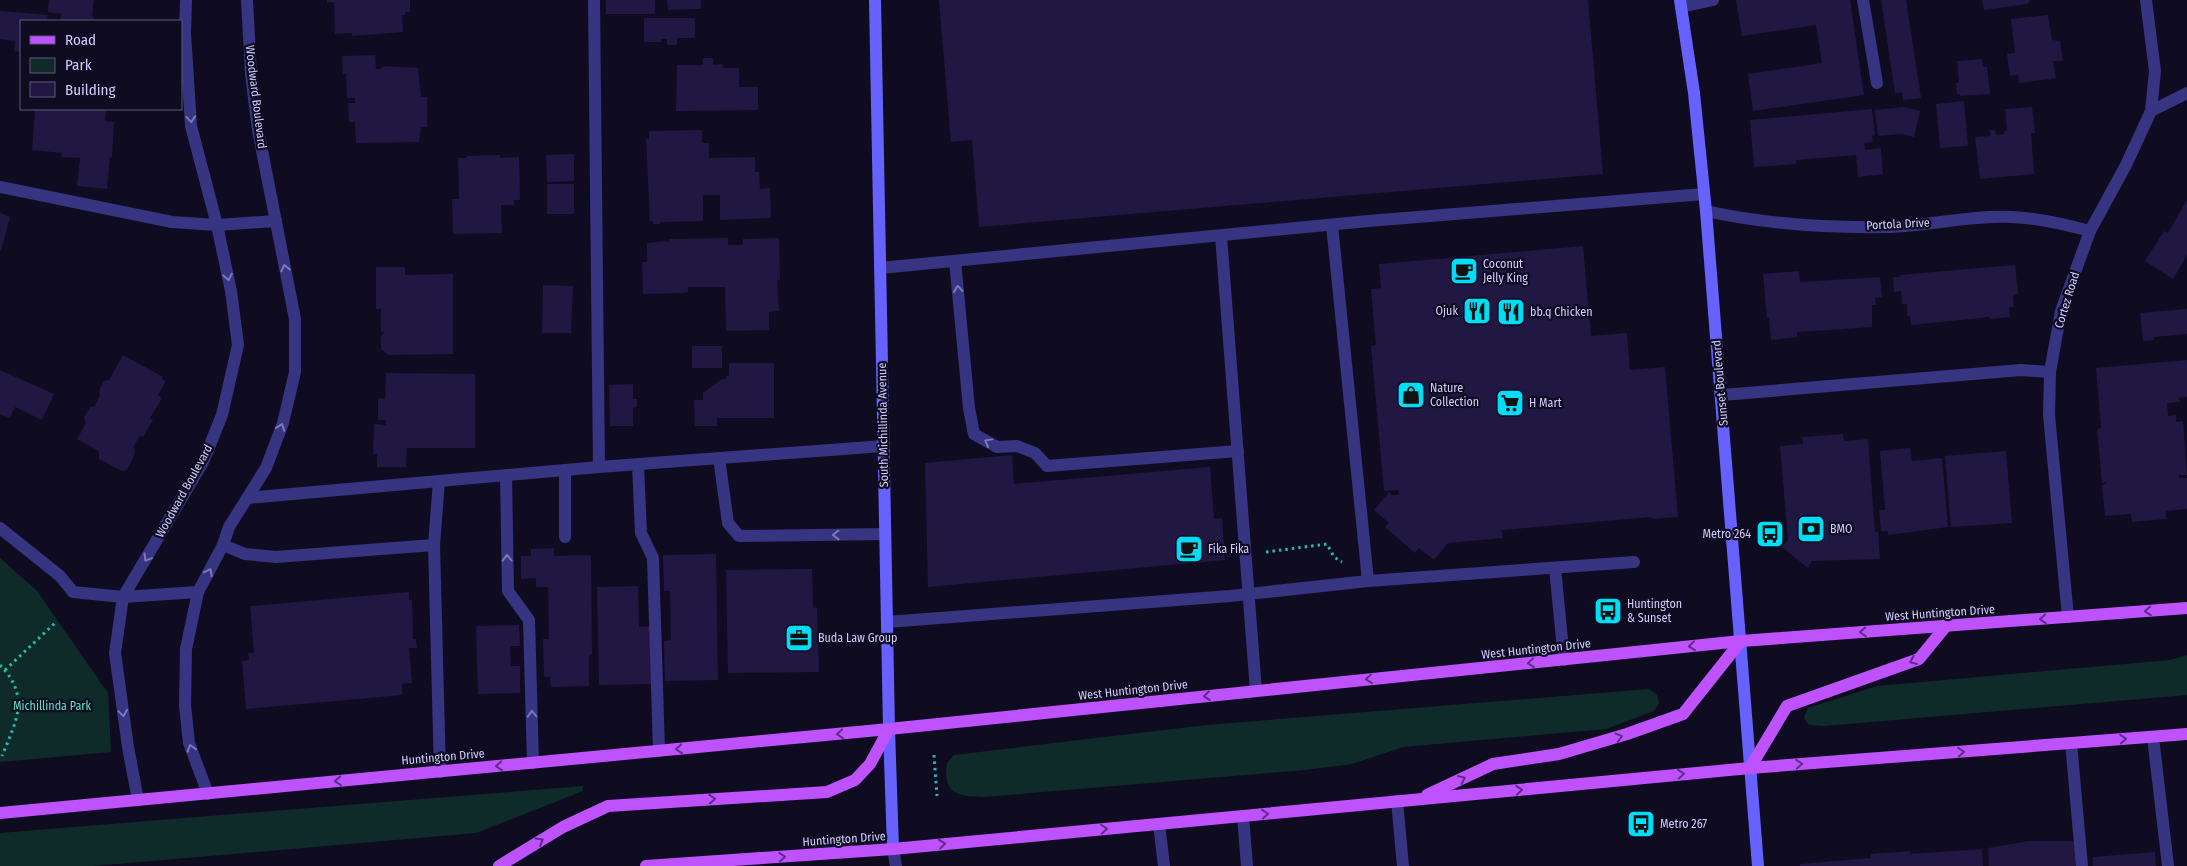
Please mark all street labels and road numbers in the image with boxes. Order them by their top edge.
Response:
street label: Woodward Boulevard [243,44,269,150]
street label: Portola Drive [1866,215,1930,233]
street label: Cortez Road [2052,270,2082,330]
street label: Sunset Boulevard [1709,340,1731,426]
street label: South Michillinda Avenue [875,363,891,487]
street label: Woodward Boulevard [153,442,215,540]
street label: West Huntington Drive [1885,602,1995,624]
street label: West Huntington Drive [1481,636,1592,662]
street label: West Huntington Drive [1078,677,1189,703]
street label: Huntington Drive [401,746,485,768]
street label: Huntington Drive [802,829,886,849]

